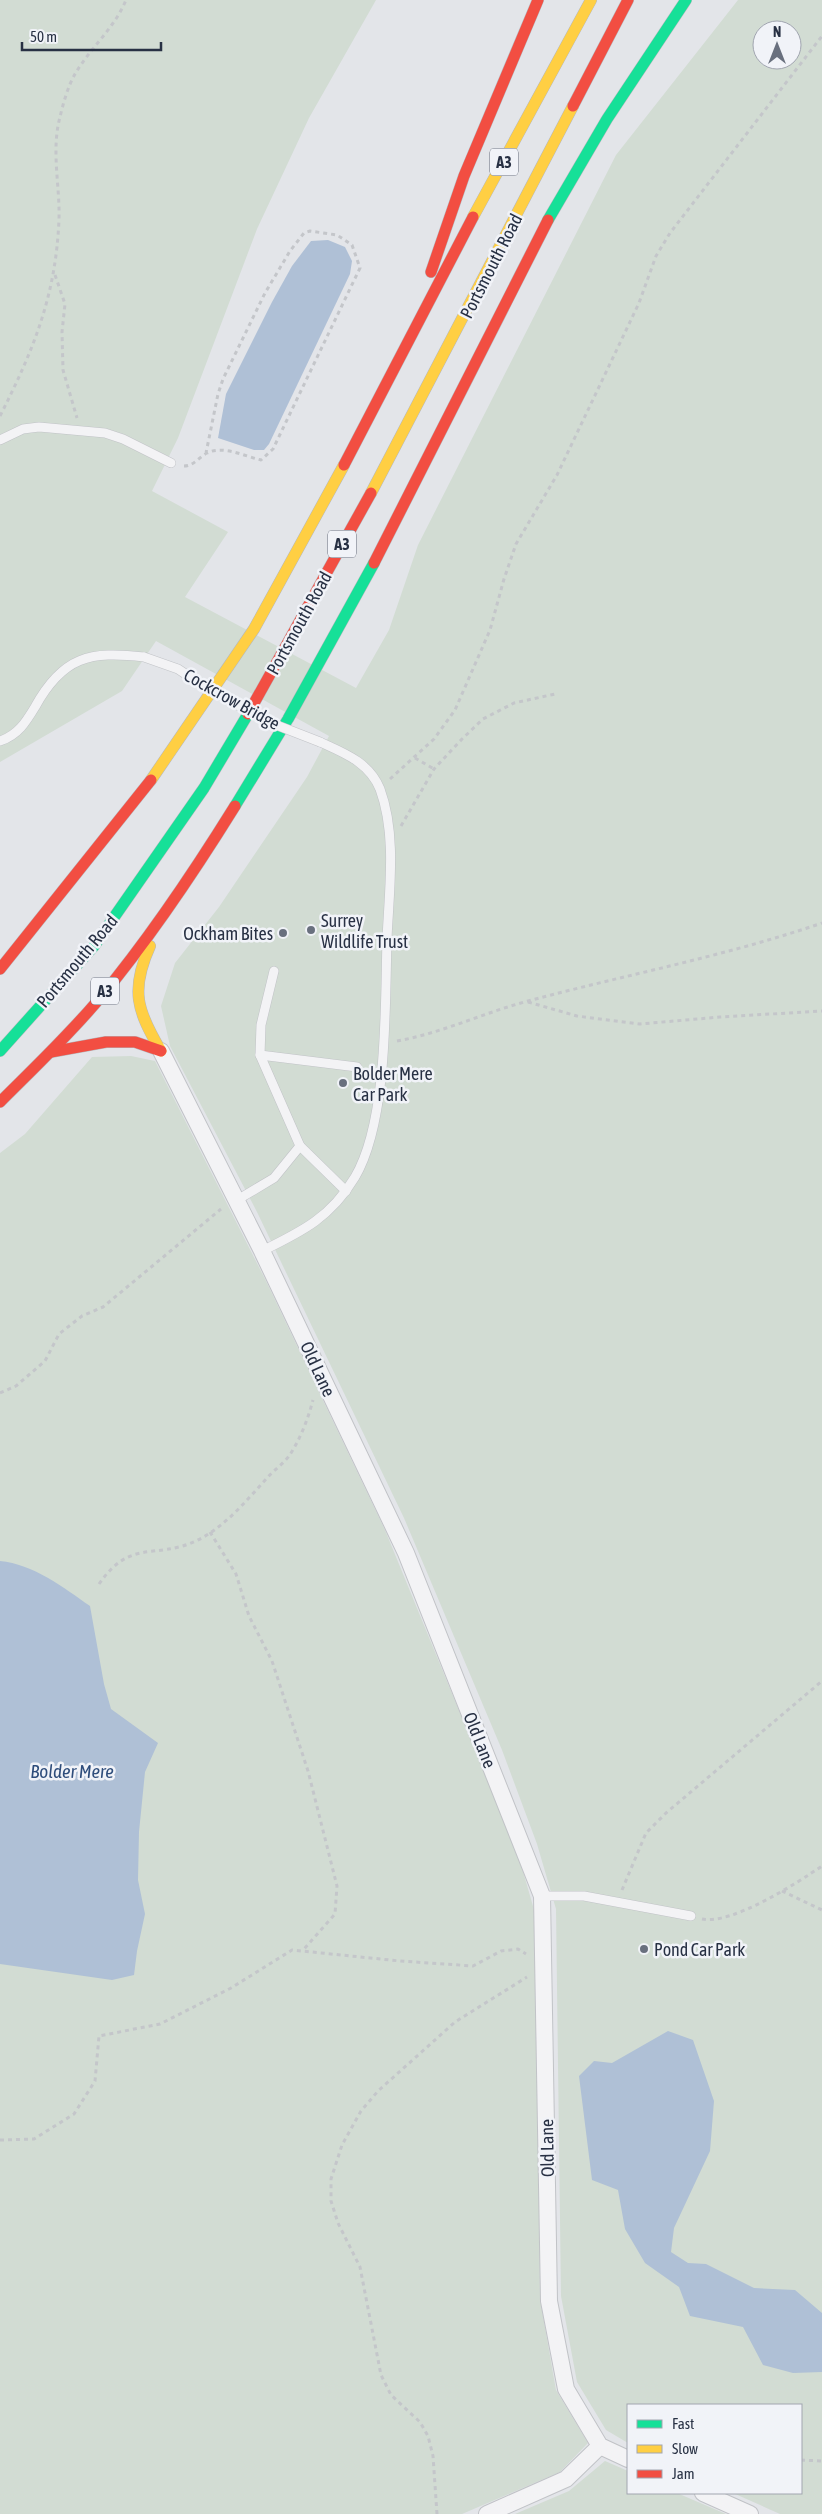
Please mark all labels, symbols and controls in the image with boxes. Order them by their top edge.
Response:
scale bar [22,20,161,52]
north arrow [752,20,802,70]
text: N [773,24,781,40]
text: 50 m [30,28,57,45]
road number: A3 [490,148,518,176]
street label: Portsmouth Road [456,210,526,322]
road number: A3 [328,530,356,558]
street label: Portsmouth Road [262,568,336,678]
street label: Cockcrow Bridge [180,664,284,734]
street label: Portsmouth Road [32,910,122,1012]
place label: Surrey Wildlife Trust [321,910,408,952]
place label: Ockham Bites [183,923,273,944]
marker: Surrey Wildlife Trust [305,924,317,936]
marker: Ockham Bites [277,927,289,939]
road number: A3 [91,978,119,1004]
place label: Bolder Mere Car Park [353,1063,433,1105]
marker: Bolder Mere Car Park [337,1077,349,1089]
street label: Old Lane [296,1338,340,1400]
street label: Old Lane [459,1709,501,1771]
water label: Bolder Mere [30,1760,114,1782]
place label: Pond Car Park [654,1939,745,1960]
marker: Pond Car Park [638,1943,650,1955]
street label: Old Lane [536,2119,558,2177]
legend [627,2404,802,2494]
text: Fast [672,2415,694,2432]
text: Slow [672,2440,698,2457]
text: Jam [672,2465,695,2482]

